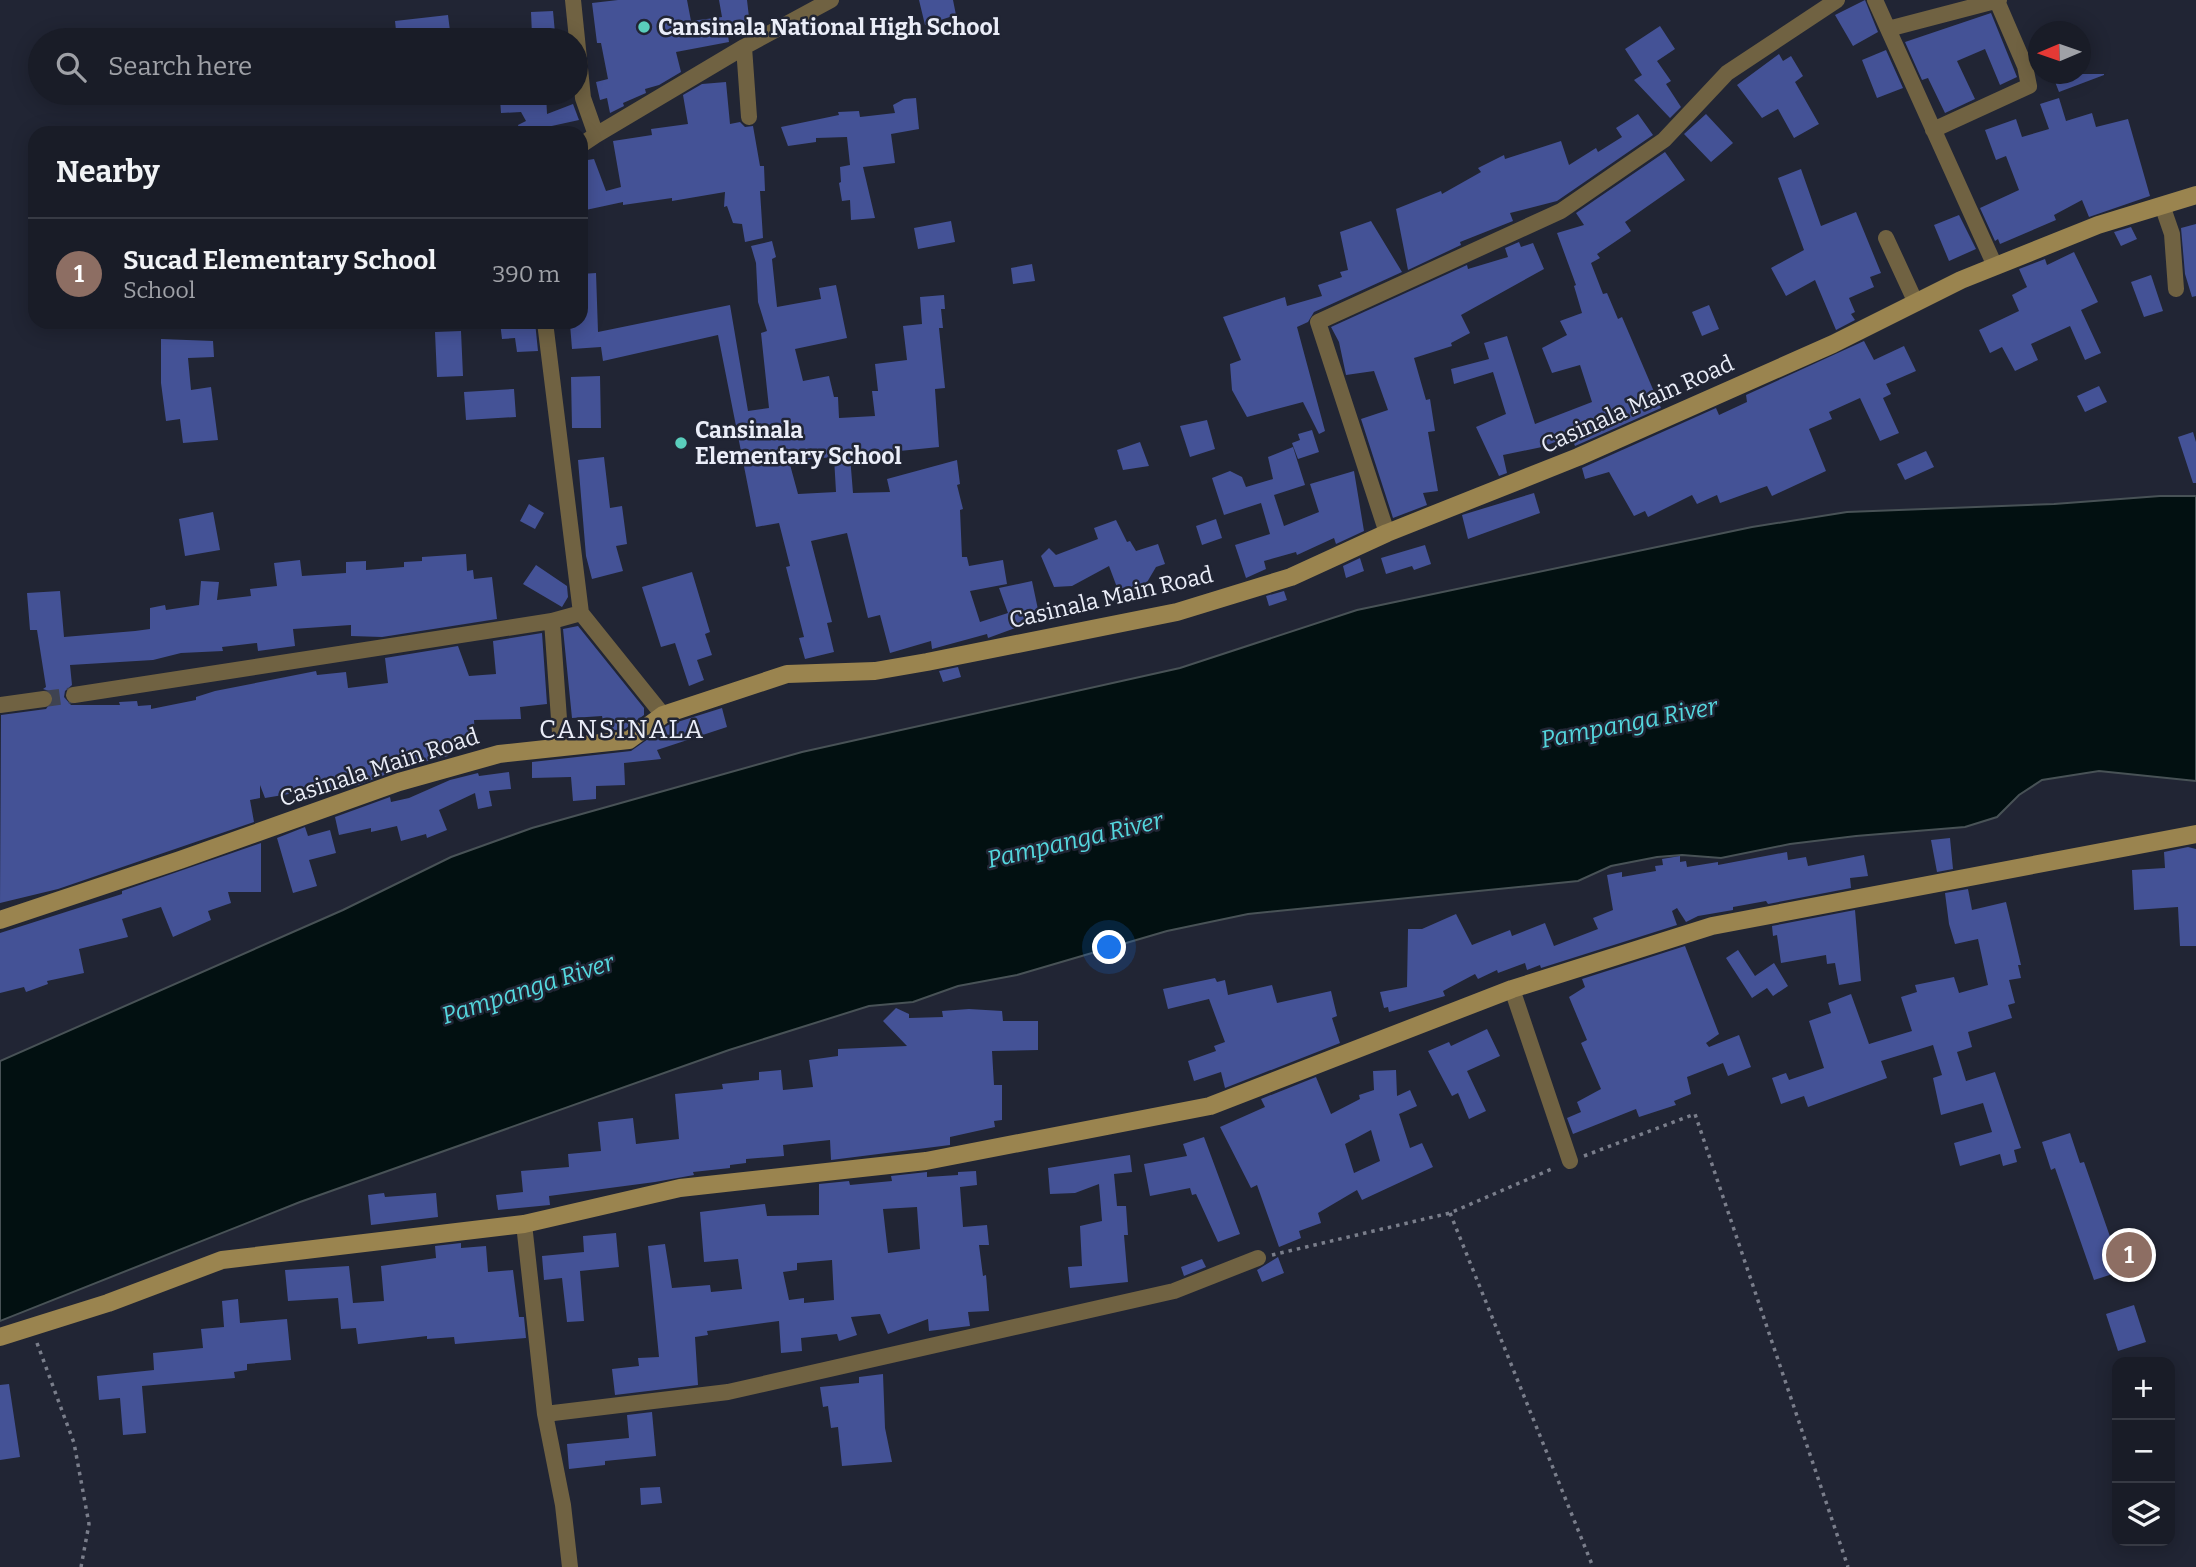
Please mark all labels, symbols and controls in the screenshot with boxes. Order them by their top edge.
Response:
place label: Cansinala National High School [658,13,1000,41]
marker: Cansinala National High School [636,19,652,35]
north arrow [2028,21,2091,84]
search box [28,28,588,105]
icon: search [52,48,90,86]
text: Search here [108,51,252,82]
text: Nearby [56,154,160,190]
text: Sucad Elementary School [123,245,436,276]
text: 1 [74,260,84,288]
text: 390 m [492,260,560,288]
text: School [123,276,195,304]
street label: Casinala Main Road [1536,349,1738,459]
place label: Cansinala Elementary School [695,416,902,470]
marker: Cansinala Elementary School [673,435,689,451]
street label: Casinala Main Road [1006,560,1216,634]
water label: Pampanga River [1538,692,1721,754]
district label: CANSINALA [539,714,705,745]
street label: Casinala Main Road [276,721,483,812]
water label: Pampanga River [984,806,1167,874]
your location [1092,930,1126,964]
water label: Pampanga River [438,948,619,1030]
pin: 1 [2106,1229,2152,1281]
map controls [2112,1357,2175,1546]
button: + [2112,1357,2175,1420]
button: − [2112,1420,2175,1483]
button: layers [2112,1483,2175,1546]

